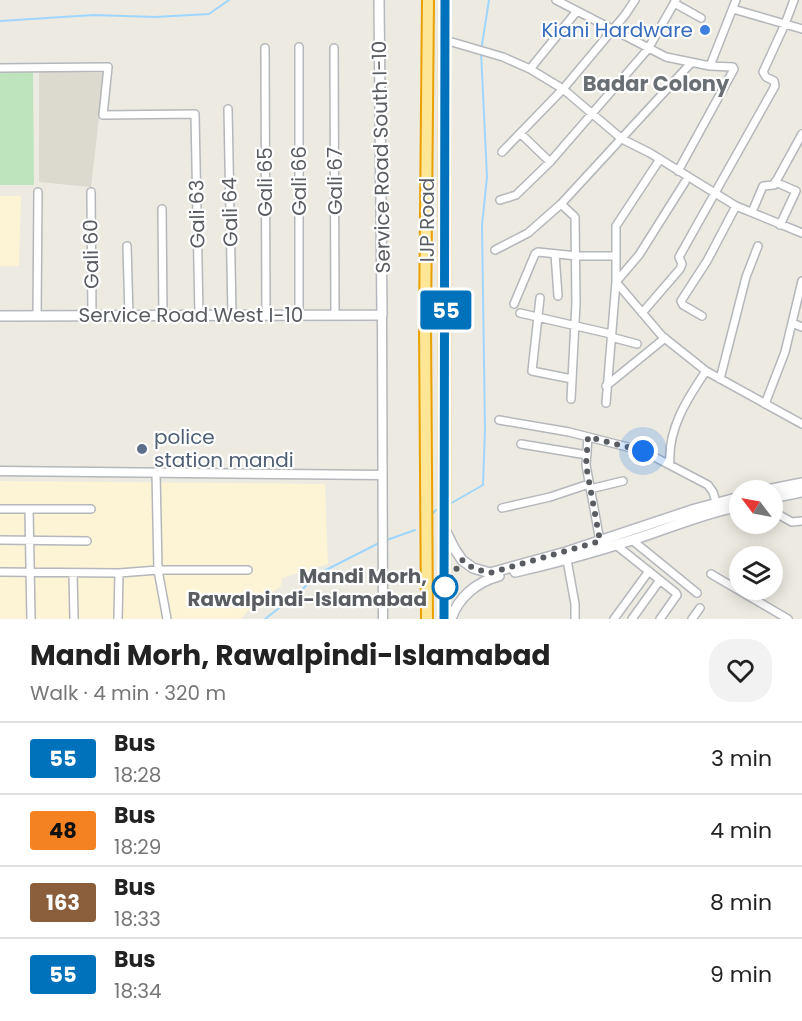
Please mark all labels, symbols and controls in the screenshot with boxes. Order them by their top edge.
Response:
place label: Kiani Hardware [541,16,693,44]
marker: Kiani Hardware [698,23,712,37]
street label: Service Road South I-10 [365,40,397,274]
district label: Badar Colony [583,69,730,98]
street label: Gali 66 [285,146,313,216]
street label: Gali 65 [251,147,279,217]
street label: Gali 67 [321,147,349,215]
street label: Gali 64 [215,177,245,247]
street label: IJP Road [413,178,441,262]
street label: Gali 63 [182,179,212,249]
street label: Gali 60 [76,219,106,289]
line badge: 55 [419,290,473,330]
text: 55 [432,296,460,325]
street label: Service Road West I-10 [79,301,303,329]
place label: police station mandi [154,423,294,474]
your location [628,436,658,466]
marker: police station mandi [135,442,149,456]
north arrow [729,480,783,534]
map controls [729,480,783,600]
button: layers [729,546,783,600]
place label: Mandi Morh, Rawalpindi-Islamabad [188,562,427,613]
marker: Mandi Morh, Rawalpindi-Islamabad [432,574,458,600]
text: Mandi Morh, Rawalpindi-Islamabad [30,636,550,675]
button: heart [709,639,772,702]
text: Walk · 4 min · 320 m [30,679,226,707]
text: Bus [114,728,156,759]
text: 3 min [711,743,772,774]
text: 55 [49,744,77,773]
text: 18:28 [114,761,161,789]
text: Bus [114,800,156,831]
text: 4 min [710,815,772,846]
text: 48 [49,816,77,845]
text: 18:29 [114,833,161,861]
text: Bus [114,872,156,903]
text: 8 min [710,887,772,918]
text: 163 [46,888,80,917]
text: 18:33 [114,905,161,933]
text: Bus [114,944,156,975]
text: 9 min [710,959,772,990]
text: 55 [49,960,77,989]
text: 18:34 [114,977,162,1005]

